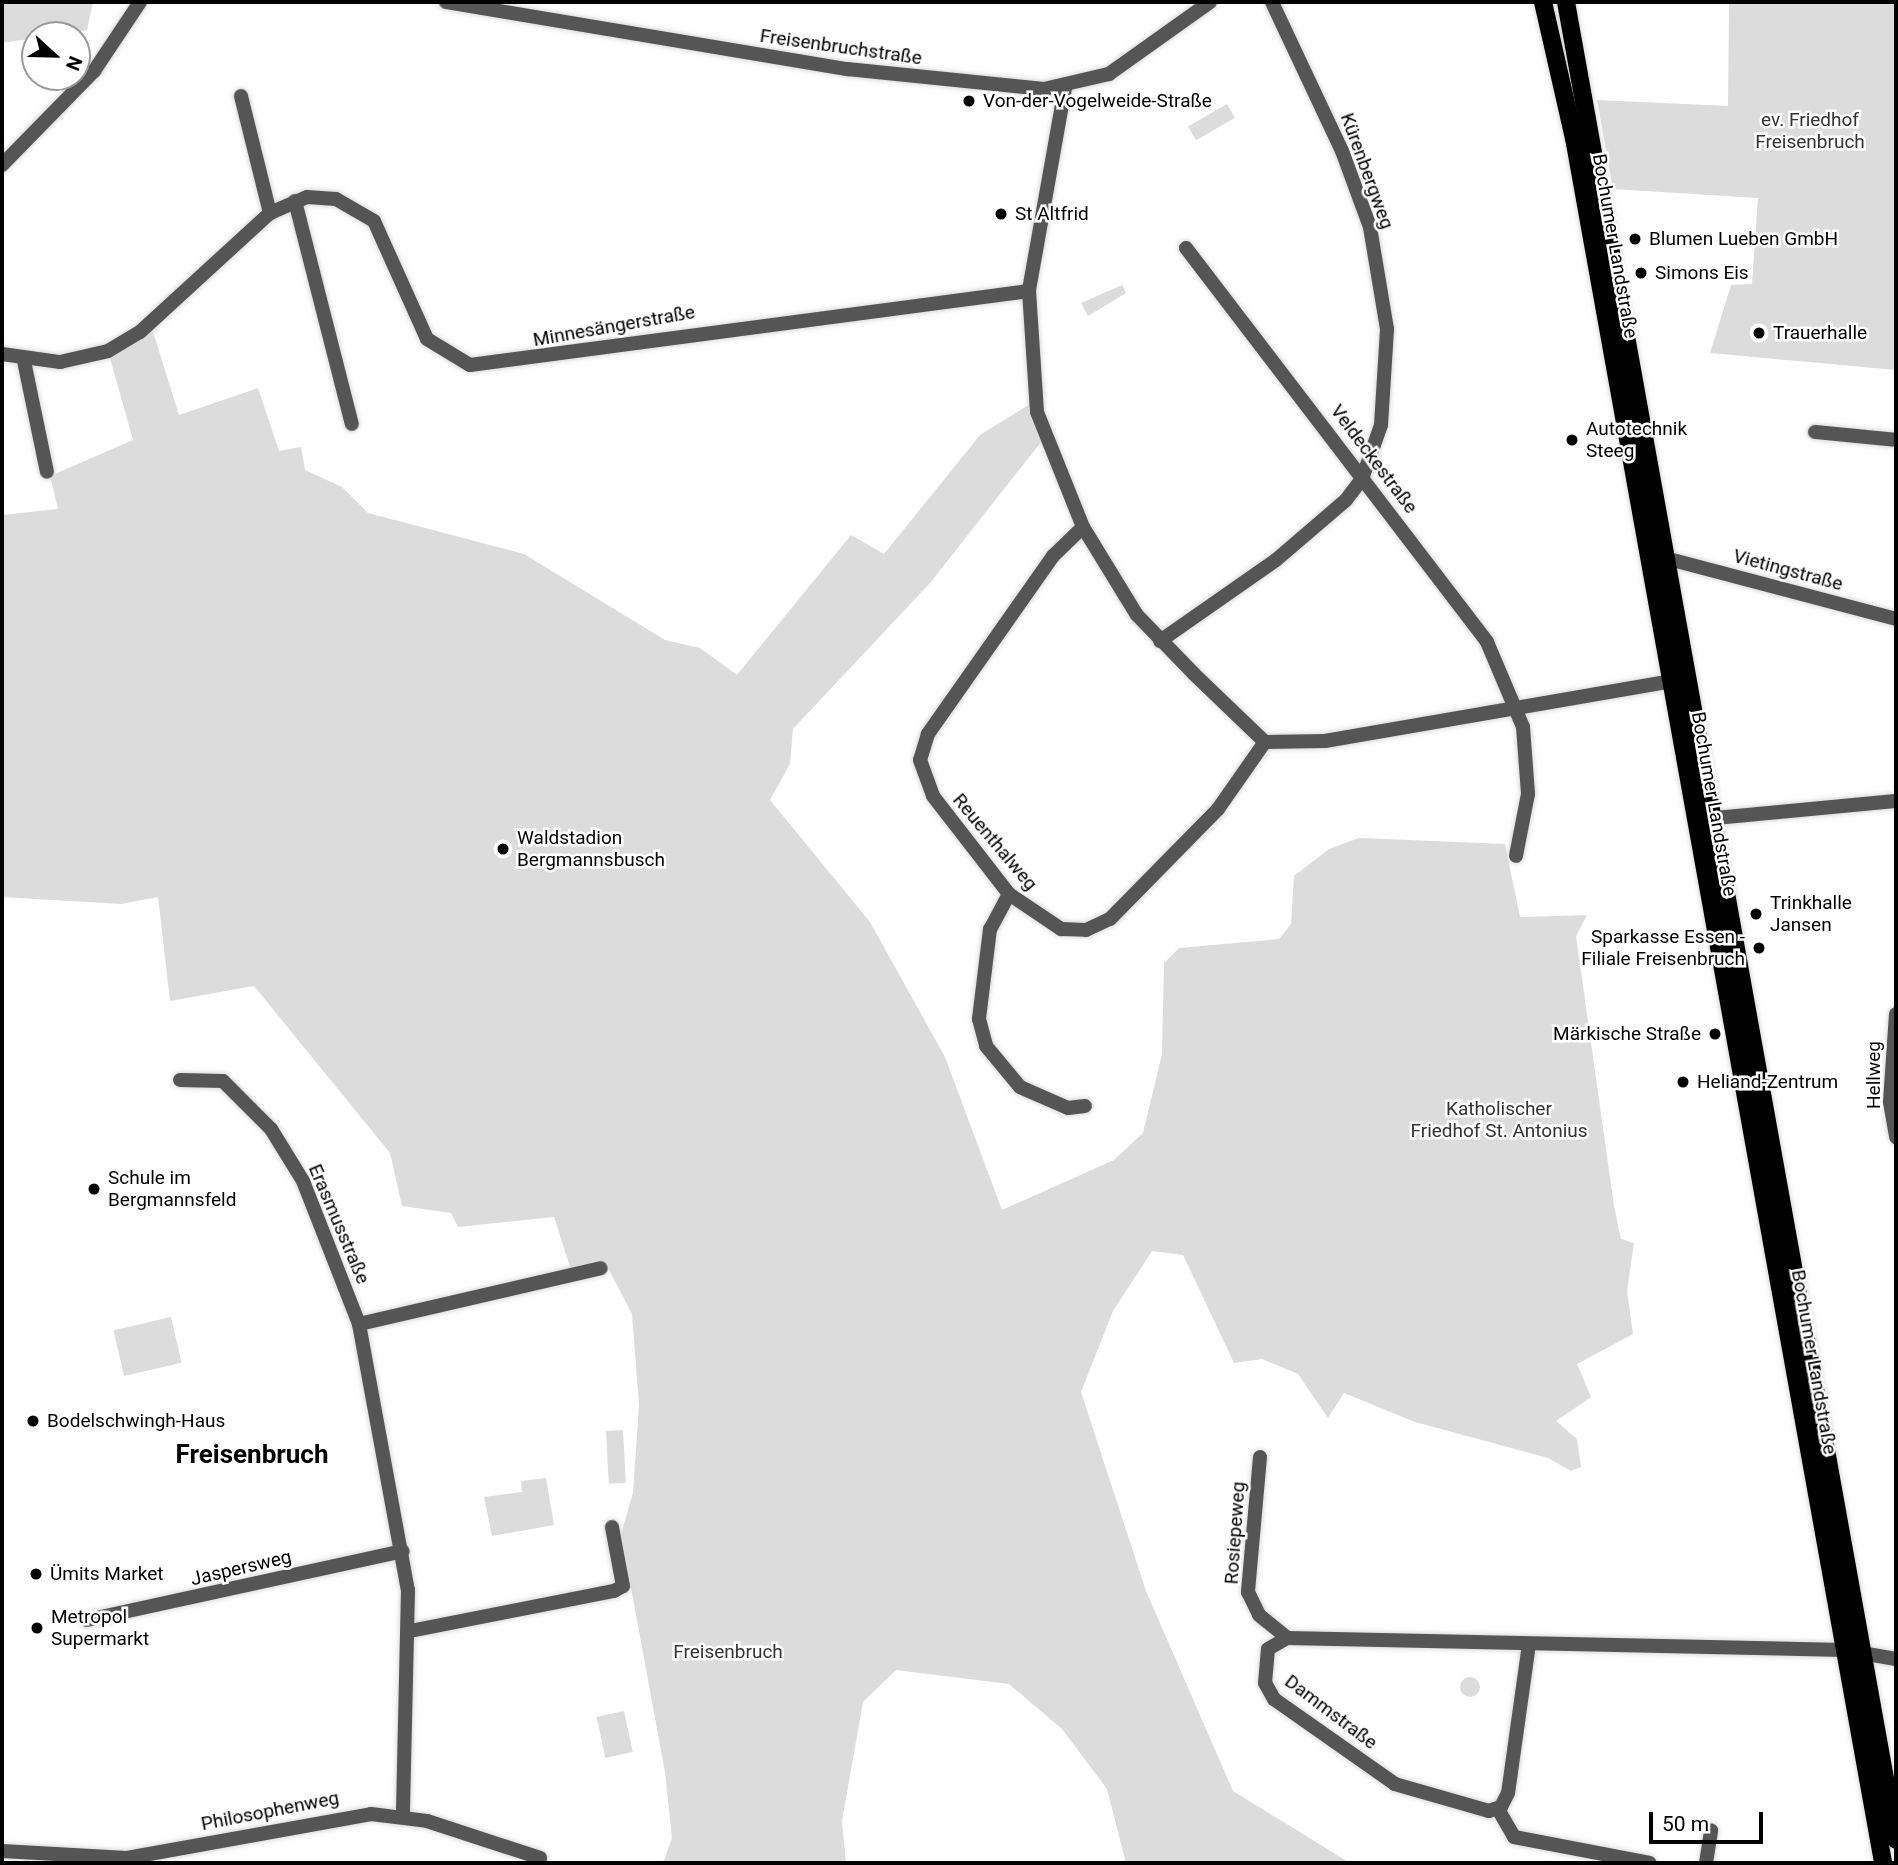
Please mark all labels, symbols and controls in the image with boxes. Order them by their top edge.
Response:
north arrow [21,21,91,91]
street label: Freisenbruchstraße [759,24,923,70]
text: N [61,53,87,74]
place label: Von-der-Vogelweide-Straße [983,90,1212,112]
marker: Von-der-Vogelweide-Straße [961,93,977,109]
park label: ev. Friedhof Freisenbruch [1755,109,1865,153]
street label: Kürenbergweg [1335,110,1399,232]
street label: Bochumer Landstraße [1588,152,1642,340]
place label: St Altfrid [1015,203,1089,225]
marker: St Altfrid [993,206,1009,222]
place label: Blumen Lueben GmbH [1649,228,1838,250]
marker: Blumen Lueben GmbH [1627,231,1643,247]
place label: Simons Eis [1655,262,1749,284]
marker: Simons Eis [1633,265,1649,281]
street label: Minnesängerstraße [531,301,697,351]
place label: Trauerhalle [1773,322,1867,344]
marker: Trauerhalle [1751,325,1767,341]
street label: Veldeckestraße [1326,400,1422,518]
place label: Autotechnik Steeg [1586,418,1687,462]
marker: Autotechnik Steeg [1564,432,1580,448]
street label: Vietingstraße [1731,544,1845,596]
street label: Bochumer Landstraße [1687,710,1741,898]
street label: Reuenthalweg [948,789,1042,895]
place label: Waldstadion Bergmannsbusch [517,827,665,871]
marker: Waldstadion Bergmannsbusch [495,841,511,857]
place label: Trinkhalle Jansen [1770,892,1852,936]
marker: Trinkhalle Jansen [1748,906,1764,922]
place label: Sparkasse Essen - Filiale Freisenbruch [1581,926,1745,970]
marker: Sparkasse Essen - Filiale Freisenbruch [1751,940,1767,956]
place label: Märkische Straße [1553,1023,1701,1045]
marker: Märkische Straße [1707,1026,1723,1042]
street label: Hellweg [1863,1041,1885,1109]
place label: Heliand-Zentrum [1697,1071,1838,1093]
marker: Heliand-Zentrum [1675,1074,1691,1090]
park label: Katholischer Friedhof St. Antonius [1410,1098,1588,1142]
street label: Erasmusstraße [304,1161,374,1287]
place label: Schule im Bergmannsfeld [108,1167,236,1211]
marker: Schule im Bergmannsfeld [86,1181,102,1197]
street label: Bochumer Landstraße [1787,1268,1841,1456]
place label: Bodelschwingh-Haus [47,1410,225,1432]
marker: Bodelschwingh-Haus [25,1413,41,1429]
district label: Freisenbruch [176,1439,328,1471]
street label: Rosiepeweg [1220,1481,1250,1585]
street label: Jaspersweg [188,1545,294,1591]
place label: Ümits Market [50,1563,163,1585]
marker: Ümits Market [28,1566,44,1582]
place label: Metropol Supermarkt [51,1606,149,1650]
marker: Metropol Supermarkt [29,1620,45,1636]
park label: Freisenbruch [673,1641,783,1663]
street label: Dammstraße [1280,1670,1382,1754]
street label: Philosophenweg [199,1786,341,1836]
scale bar [1653,1798,1767,1842]
text: 50 m [1662,1812,1709,1836]

